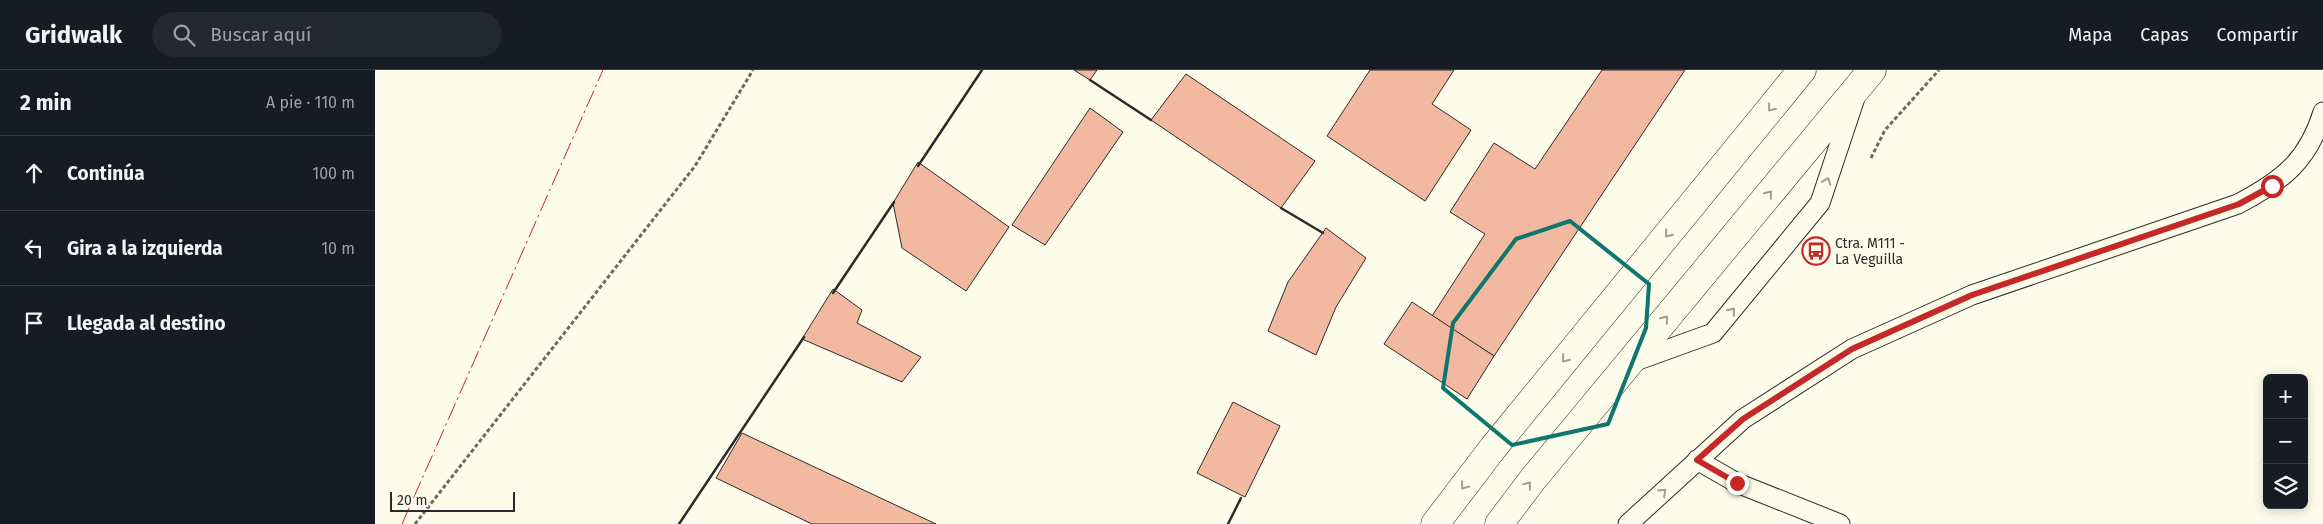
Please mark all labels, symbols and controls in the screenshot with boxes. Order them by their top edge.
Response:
search box [152,12,502,57]
text: Gridwalk [25,21,122,49]
icon: search [170,21,198,49]
text: Buscar aquí [210,23,311,46]
text: Mapa [2068,24,2112,46]
text: Capas [2140,24,2189,46]
text: Compartir [2217,24,2298,46]
text: 2 min [20,90,72,116]
text: A pie · 110 m [266,93,355,112]
one-way arrow [1769,102,1777,111]
icon: ahead [20,159,48,187]
text: Continúa [67,162,145,185]
text: 100 m [312,164,355,183]
route start [2261,175,2284,198]
one-way arrow [1822,177,1832,186]
one-way arrow [1763,191,1771,200]
one-way arrow [1665,228,1674,237]
icon: left [20,234,48,262]
place label: Ctra. M111 - La Veguilla [1835,235,1905,268]
bus stop icon: Ctra. M111 - La Veguilla [1801,236,1831,266]
text: Gira a la izquierda [67,237,223,260]
text: 10 m [321,239,355,258]
one-way arrow [1726,307,1735,316]
icon: arrive [20,309,48,337]
text: Llegada al destino [67,312,226,335]
one-way arrow [1660,316,1669,325]
one-way arrow [1562,354,1571,363]
map controls [2263,374,2308,509]
button: + [2263,374,2308,419]
button: − [2263,419,2308,464]
button: layers [2263,464,2308,509]
route end [1726,472,1749,495]
one-way arrow [1461,480,1470,490]
one-way arrow [1523,482,1531,491]
scale bar [390,489,515,512]
one-way arrow [1657,489,1666,498]
text: 20 m [397,492,427,509]

